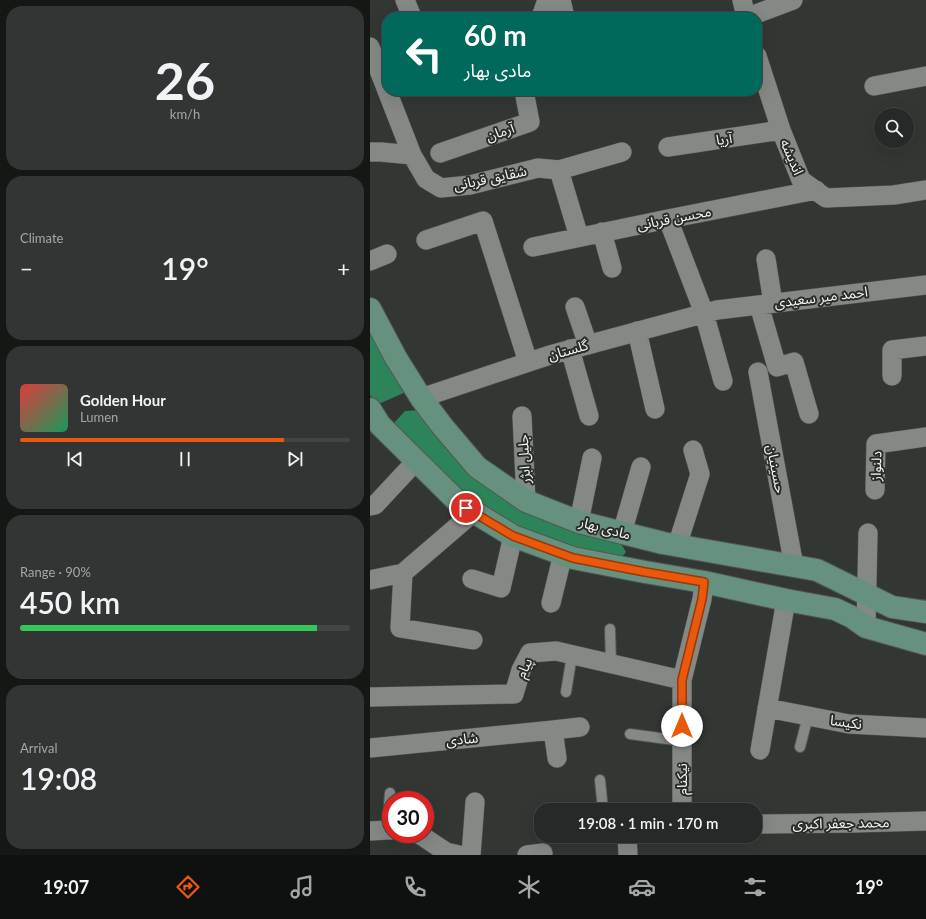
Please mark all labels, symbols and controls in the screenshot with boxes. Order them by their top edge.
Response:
text: 60 m [464,18,527,52]
icon: left [398,28,450,80]
text: 26 [155,49,215,111]
text: مادی بهار [464,59,531,81]
text: km/h [170,106,200,122]
map controls [874,108,914,148]
button: search [874,108,914,148]
street label: آرمان [483,118,517,145]
street label: آریا [715,129,734,149]
street label: اندیشه [777,136,808,177]
street label: شقایق قربانی [452,161,528,196]
street label: محسن قربانی [635,202,713,234]
text: Climate [20,230,63,246]
text: 19° [161,250,209,286]
text: − [20,255,33,282]
text: + [337,255,350,282]
street label: احمد میر سعیدی [773,282,869,312]
street label: گلستان [546,336,590,364]
text: Golden Hour [80,391,166,409]
text: Lumen [80,409,118,425]
street label: جلیل ابژر [514,434,534,485]
street label: حسینیان [762,443,790,495]
icon: previous [64,448,86,470]
icon: pause [174,448,196,470]
icon: next [284,448,306,470]
street label: دلنواز [866,450,886,482]
pin [449,491,483,525]
icon: arrive [455,497,477,519]
street label: مادی بهار [576,512,633,543]
text: Range · 90% [20,564,91,580]
text: 450 km [20,584,120,620]
street label: پیام [512,655,538,682]
position arrow [661,705,703,747]
street label: نکیسا [829,711,863,732]
street label: شادی [445,728,479,750]
text: Arrival [20,740,57,756]
text: 19:08 [20,760,97,796]
street label: نیکنام [673,763,693,795]
speed limit sign: 30 [382,791,434,843]
street label: محمد جعفر اکبری [792,813,890,833]
text: 19:08 · 1 min · 170 m [578,814,718,832]
icon: directions [174,873,202,901]
icon: music [288,873,316,901]
icon: phone [401,873,429,901]
icon: climate [515,873,543,901]
icon: car [628,873,656,901]
icon: filters [741,873,769,901]
text: 19:07 [43,876,89,898]
text: 19° [855,876,883,898]

